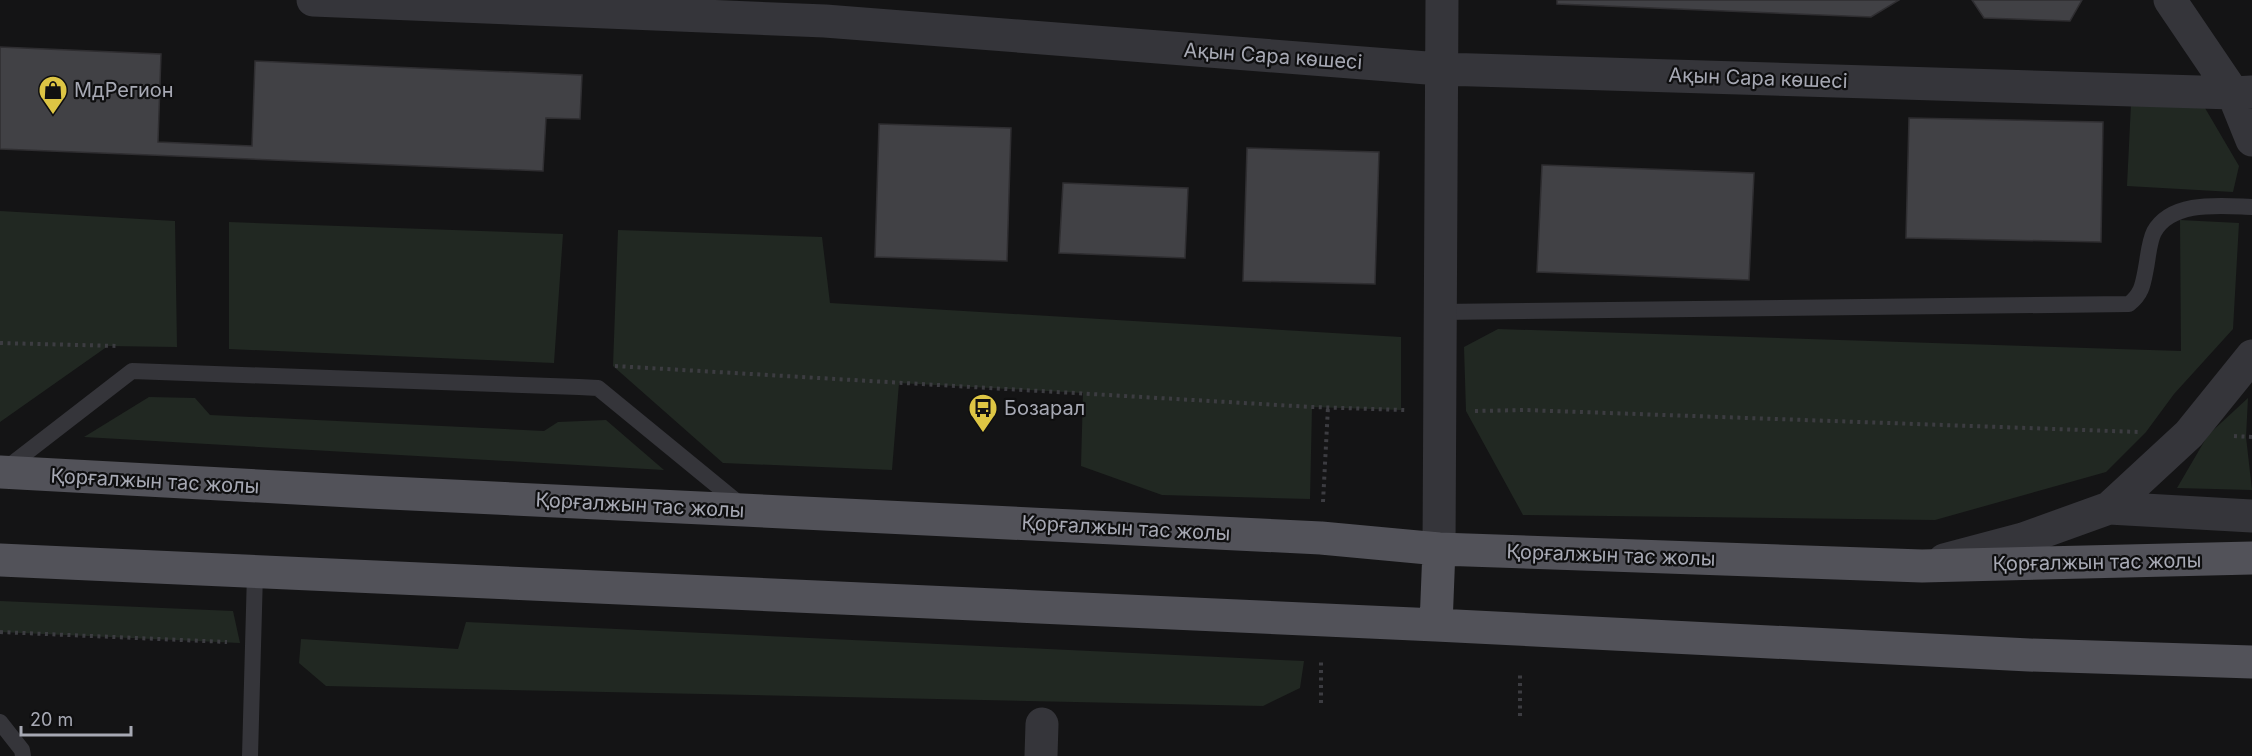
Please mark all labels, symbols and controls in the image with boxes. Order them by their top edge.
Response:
street label: Ақын Сара көшесі [1183,38,1363,74]
street label: Ақын Сара көшесі [1668,63,1848,93]
shop icon: МдРегион [37,74,69,116]
place label: МдРегион [74,78,174,102]
bus stop icon: Бозарал [967,392,999,434]
place label: Бозарал [1004,396,1085,420]
street label: Қорғалжын тас жолы [50,464,260,498]
street label: Қорғалжын тас жолы [535,488,745,522]
street label: Қорғалжын тас жолы [1021,511,1231,545]
street label: Қорғалжын тас жолы [1506,539,1716,571]
street label: Қорғалжын тас жолы [1992,548,2202,576]
scale bar [21,699,130,737]
text: 20 m [30,709,73,730]

